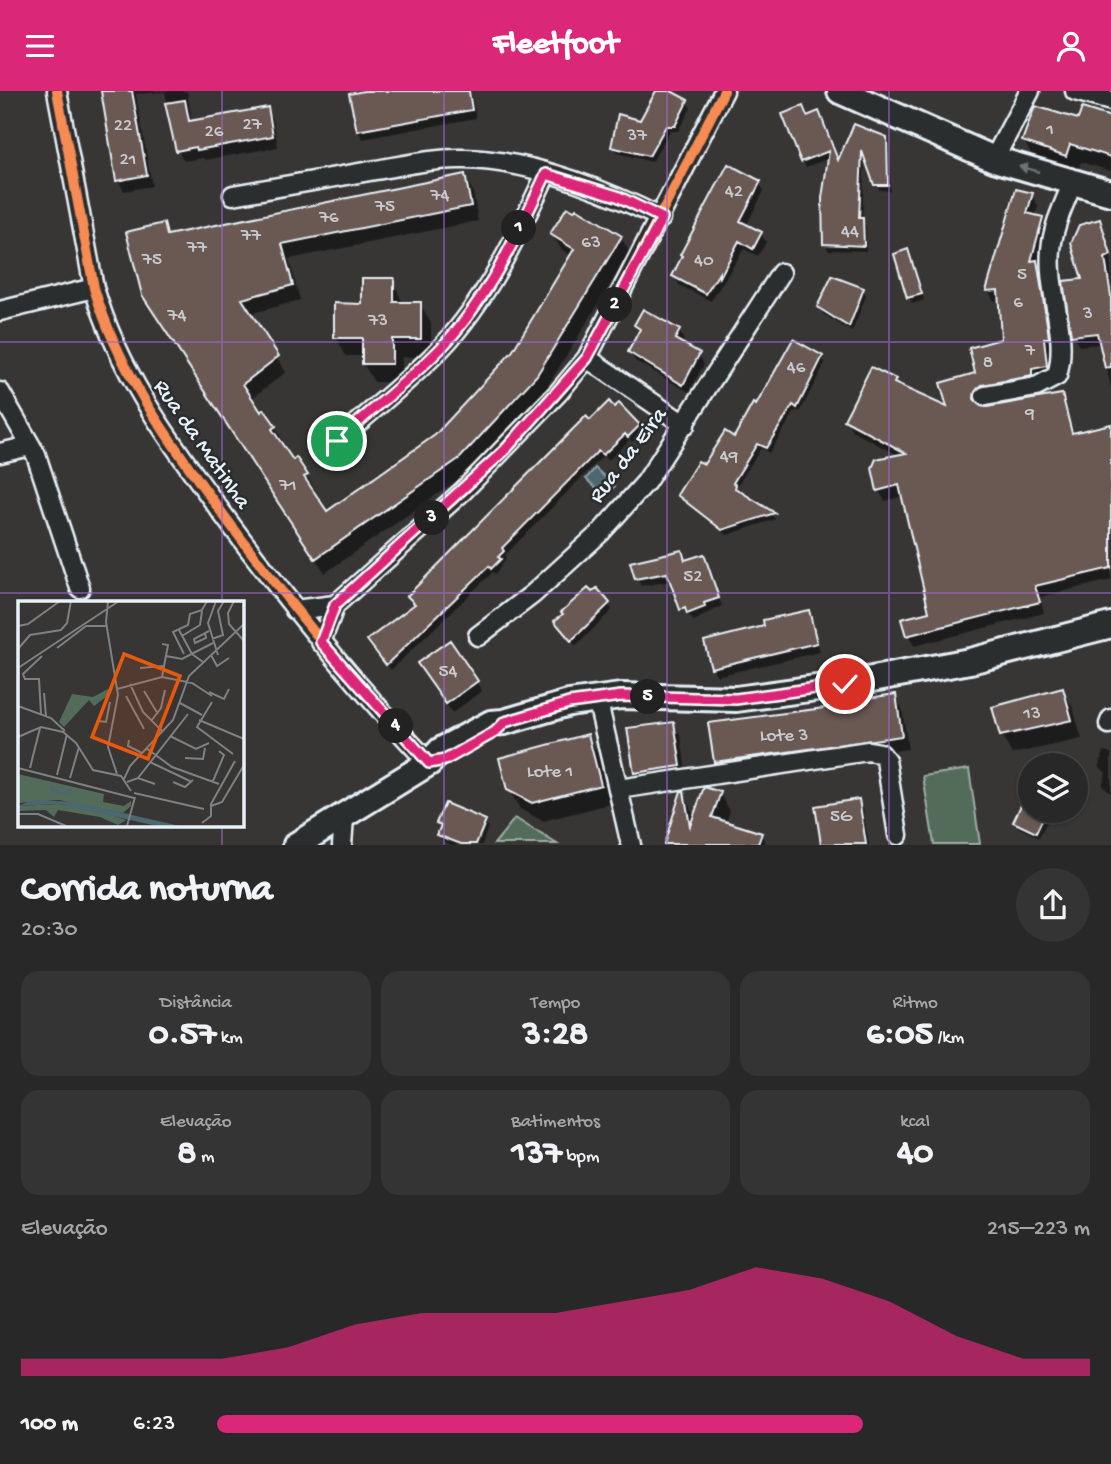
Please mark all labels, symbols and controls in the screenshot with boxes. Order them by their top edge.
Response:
icon: menu [21,27,59,65]
text: Fleetfoot [493,27,618,65]
icon: person [1052,27,1090,65]
house number: 27 [242,114,263,137]
house number: 22 [114,115,132,138]
house number: 1 [1045,119,1054,142]
house number: 26 [205,121,224,144]
house number: 37 [626,125,648,148]
house number: 21 [120,149,137,172]
one-way arrow [1018,164,1039,174]
house number: 42 [725,181,743,204]
house number: 74 [430,185,449,208]
house number: 75 [374,196,395,219]
house number: 76 [318,207,339,230]
pin: 1 [502,211,536,245]
text: 1 [515,216,522,239]
house number: 44 [841,221,859,244]
house number: 77 [240,225,262,248]
house number: 63 [581,232,601,255]
house number: 77 [186,237,208,260]
house number: 75 [141,249,162,272]
house number: 40 [694,250,714,273]
house number: 5 [1017,264,1027,287]
pin: 2 [598,287,632,323]
house number: 6 [1013,292,1023,315]
text: 2 [610,293,619,316]
house number: 3 [1082,303,1093,326]
house number: 74 [167,305,186,328]
house number: 73 [367,310,388,333]
house number: 7 [1024,340,1036,363]
house number: 8 [983,352,993,375]
house number: 46 [787,357,806,380]
street label: Rua da Matinha [146,375,256,516]
street label: Rua da Eira [584,402,675,509]
house number: 9 [1024,403,1035,426]
pin [307,411,367,471]
icon: arrive [318,422,356,460]
house number: 49 [720,446,739,469]
house number: 71 [278,475,297,498]
pin: 3 [414,501,450,535]
text: 3 [427,506,436,529]
house number: 52 [683,566,703,589]
inset map [18,601,243,827]
pin [815,654,875,714]
house number: 54 [439,661,457,684]
icon: check [826,665,864,703]
pin: 5 [630,679,666,715]
text: 5 [643,685,653,708]
house number: 13 [1022,703,1041,726]
pin: 4 [378,709,414,743]
text: 4 [391,714,400,737]
house number: Lote 3 [760,725,809,748]
map controls [1018,753,1088,823]
button: layers [1018,753,1088,823]
house number: Lote 1 [527,761,573,784]
house number: 5G [830,806,853,829]
button: share [1016,868,1090,942]
text: Corrida noturna [21,869,273,913]
text: 20:30 [21,917,78,944]
text: Distância [160,992,232,1015]
text: Tempo [531,992,580,1015]
text: Ritmo [893,992,938,1015]
text: 0.57 [149,1015,216,1056]
text: 3:28 [523,1015,588,1056]
text: 6:05 [866,1015,933,1056]
text: km [216,1027,243,1050]
text: /km [933,1027,964,1050]
text: Elevação [160,1111,232,1134]
text: Batimentos [511,1111,600,1134]
text: kcal [900,1111,930,1134]
text: 8 [177,1134,196,1175]
text: 137 [512,1134,562,1175]
text: 40 [897,1134,933,1175]
text: m [196,1146,214,1169]
text: bpm [562,1146,599,1169]
text: Elevação [21,1216,108,1243]
text: 215–223 m [987,1216,1090,1243]
text: 100 m [21,1411,78,1438]
text: 6:23 [133,1411,175,1438]

